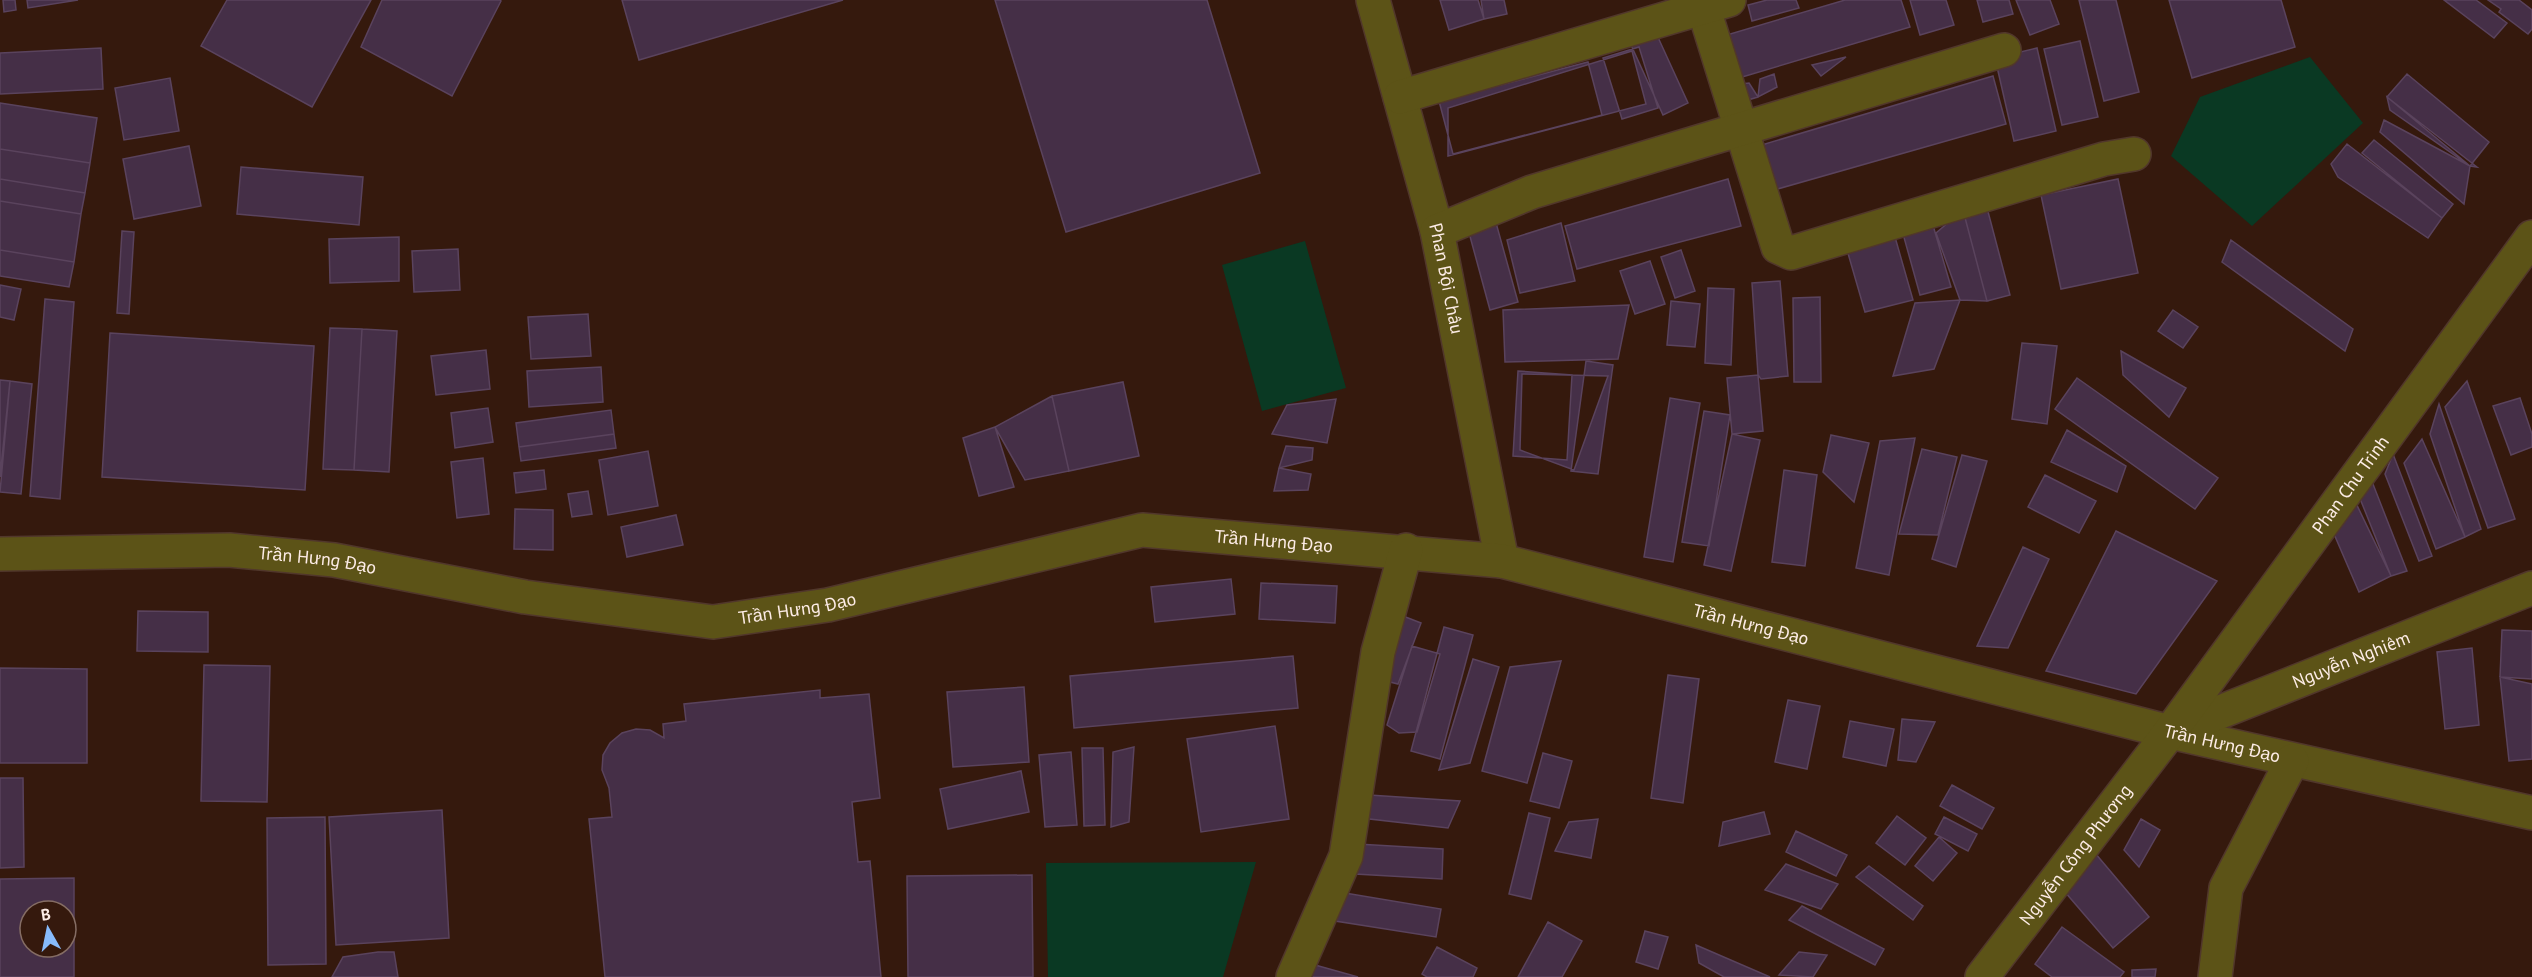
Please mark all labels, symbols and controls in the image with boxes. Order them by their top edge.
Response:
street label: Phan Bội Châu [1424,220,1469,336]
street label: Phan Chu Trinh [2307,431,2394,538]
street label: Trần Hưng Đạo [1214,524,1334,557]
street label: Trần Hưng Đạo [257,541,378,579]
street label: Trần Hưng Đạo [737,587,858,629]
street label: Trần Hưng Đạo [1690,598,1811,650]
street label: Nguyễn Nghiêm [2289,626,2413,693]
street label: Trần Hưng Đạo [2161,719,2283,767]
street label: Nguyễn Công Phương [2014,779,2137,930]
north arrow [18,899,78,959]
text: B [39,904,52,925]

